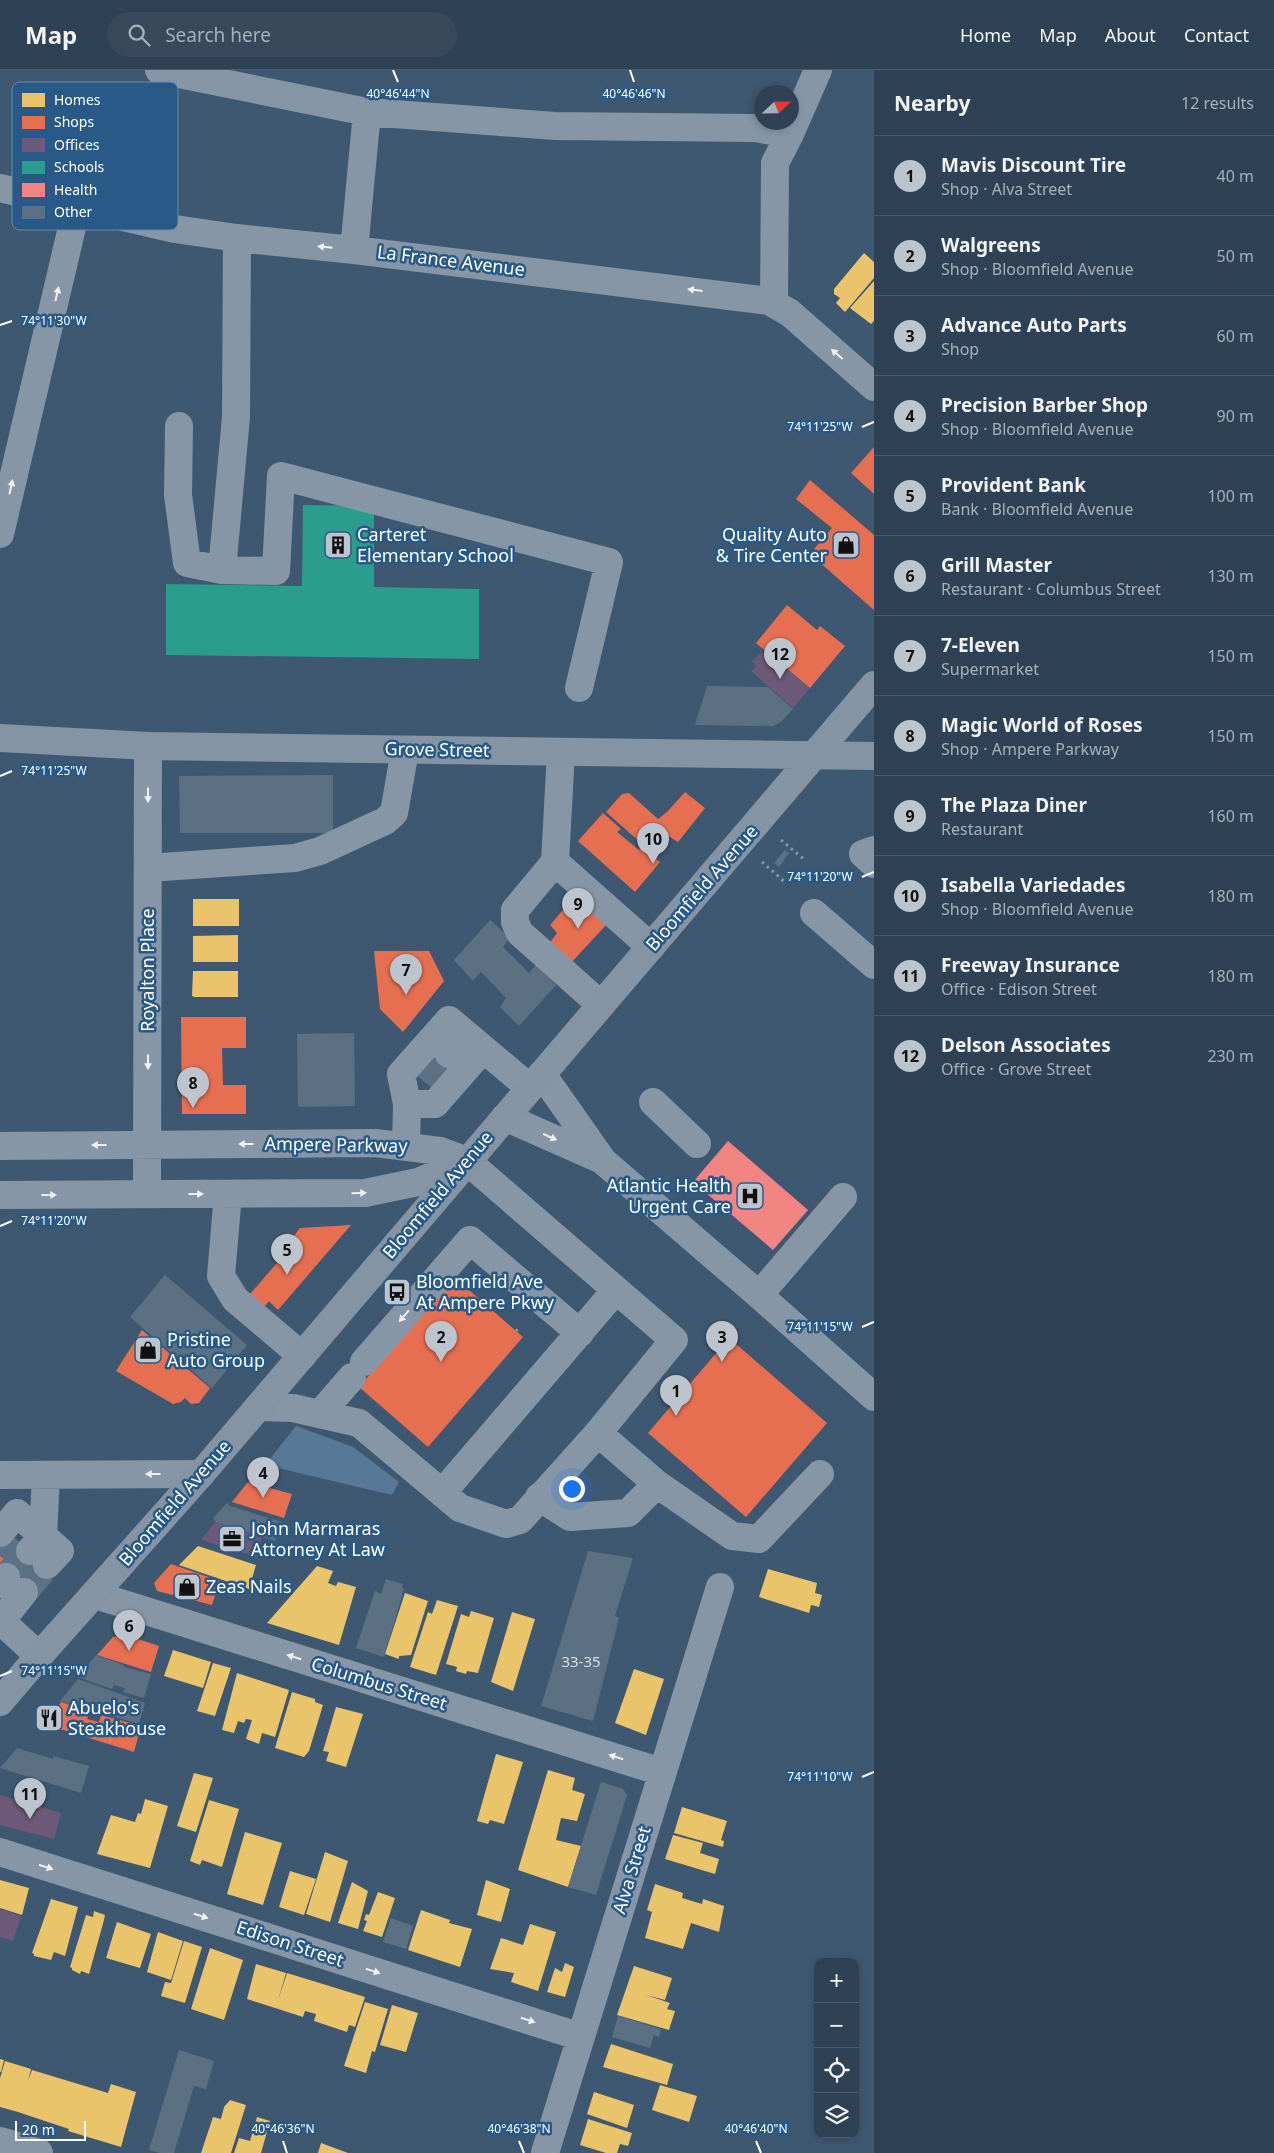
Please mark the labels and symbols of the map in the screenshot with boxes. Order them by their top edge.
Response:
legend [12,82,178,230]
text: 40°46'44"N [366,85,430,102]
text: 40°46'46"N [602,85,666,102]
north arrow [754,85,799,130]
text: Homes [54,90,101,109]
text: Shops [54,112,94,131]
text: Offices [54,135,100,154]
text: Schools [54,157,105,176]
text: Health [54,180,97,199]
text: Other [54,202,93,221]
street label: La France Avenue [376,239,526,281]
one-way arrow [316,243,332,251]
one-way arrow [686,286,702,294]
one-way arrow [53,287,61,302]
text: 74°11'30"W [21,312,87,329]
one-way arrow [831,349,844,360]
text: 74°11'25"W [787,418,853,435]
one-way arrow [7,479,15,494]
place label: Carteret Elementary School [357,522,514,567]
place label: Quality Auto & Tire Center [716,522,828,567]
building icon: Carteret Elementary School [323,530,353,560]
shop icon: Quality Auto & Tire Center [831,530,861,560]
pin: 12 [764,638,796,679]
street label: Grove Street [384,736,490,762]
text: 74°11'25"W [21,762,87,779]
one-way arrow [144,787,152,803]
street label: Bloomfield Avenue [640,819,763,955]
pin: 10 [637,823,669,864]
text: 74°11'20"W [787,868,853,885]
pin: 9 [562,888,594,929]
street label: Royalton Place [135,908,159,1032]
pin: 7 [390,954,422,995]
one-way arrow [144,1055,152,1071]
pin: 8 [177,1067,209,1108]
street label: Bloomfield Avenue [377,1126,498,1263]
street label: Ampere Parkway [264,1131,408,1157]
one-way arrow [543,1133,557,1141]
one-way arrow [238,1140,254,1148]
one-way arrow [90,1141,106,1149]
place label: Atlantic Health Urgent Care [607,1173,731,1218]
hospital icon: Atlantic Health Urgent Care [735,1181,765,1211]
one-way arrow [351,1189,367,1197]
one-way arrow [188,1190,204,1198]
one-way arrow [41,1191,57,1199]
text: 74°11'20"W [21,1212,87,1229]
pin: 5 [271,1234,303,1275]
place label: Bloomfield Ave At Ampere Pkwy [416,1269,555,1314]
bus stop icon: Bloomfield Ave At Ampere Pkwy [382,1277,412,1307]
one-way arrow [398,1310,410,1322]
text: 74°11'15"W [787,1318,853,1335]
pin: 2 [425,1321,457,1362]
pin: 3 [706,1321,738,1362]
place label: Pristine Auto Group [167,1327,265,1372]
shop icon: Pristine Auto Group [133,1335,163,1365]
pin: 1 [660,1375,692,1416]
street label: Bloomfield Avenue [113,1434,236,1570]
pin: 4 [247,1457,279,1498]
one-way arrow [144,1470,160,1478]
your location [559,1476,585,1502]
place label: John Marmaras Attorney At Law [249,1516,385,1561]
office icon: John Marmaras Attorney At Law [217,1524,247,1554]
shop icon: Zeas Nails [172,1572,202,1602]
place label: Zeas Nails [206,1574,292,1598]
pin: 6 [113,1610,145,1651]
street label: Columbus Street [309,1651,451,1715]
house number: 33-35 [561,1651,601,1671]
one-way arrow [286,1653,301,1661]
text: 74°11'15"W [21,1662,87,1679]
place label: Abuelo's Steakhouse [68,1695,166,1740]
restaurant icon: Abuelo's Steakhouse [34,1703,64,1733]
one-way arrow [608,1753,623,1761]
text: 74°11'10"W [787,1768,853,1785]
pin: 11 [14,1778,46,1819]
street label: Alva Street [606,1823,656,1916]
one-way arrow [39,1863,54,1871]
one-way arrow [194,1913,209,1920]
street label: Edison Street [234,1914,347,1972]
one-way arrow [366,1967,381,1975]
one-way arrow [520,2016,535,2024]
scale bar [15,2118,86,2141]
text: 40°46'36"N [251,2120,315,2137]
text: 40°46'38"N [487,2120,551,2137]
text: 40°46'40"N [724,2120,788,2137]

